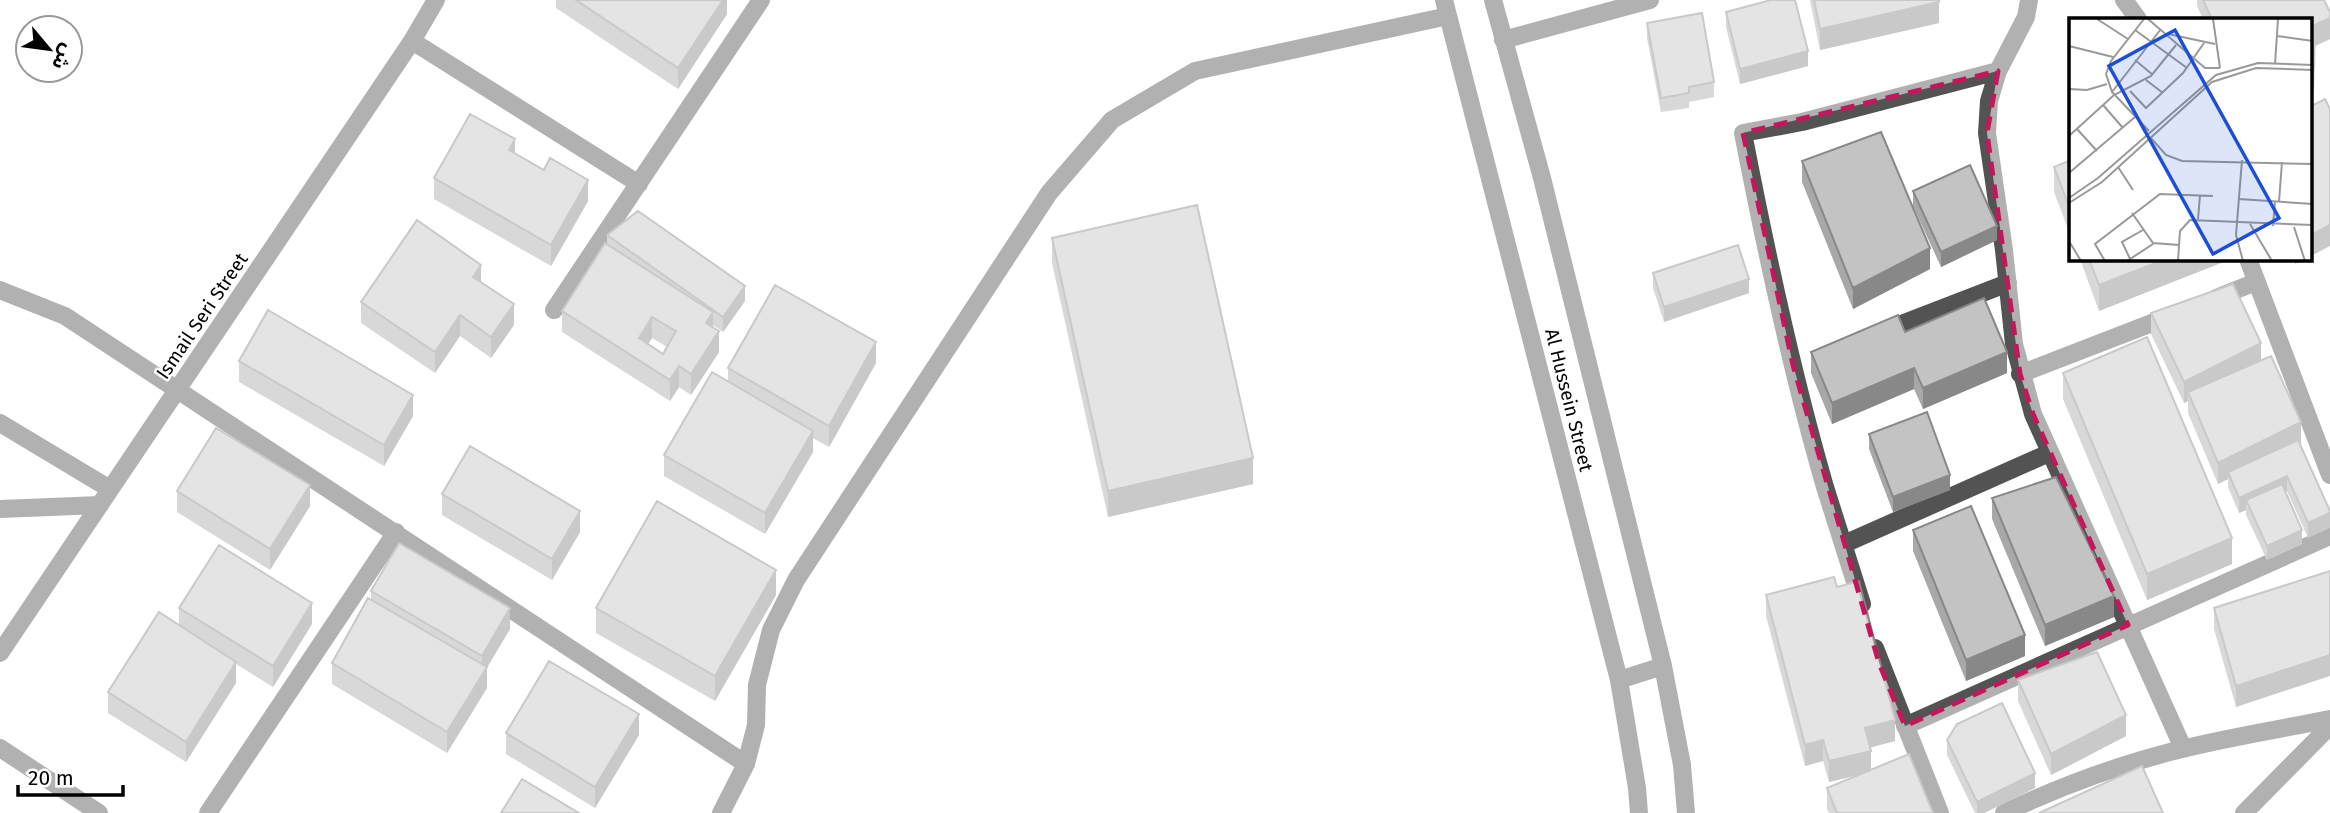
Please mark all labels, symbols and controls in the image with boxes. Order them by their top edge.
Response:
north arrow [14,14,84,84]
inset map [2069,18,2312,261]
text: ش [47,40,80,74]
street label: Ismail Seri Street [151,249,253,383]
street label: Al Hussein Street [1540,326,1598,474]
scale bar [18,754,122,798]
text: 20 m [28,765,74,791]

